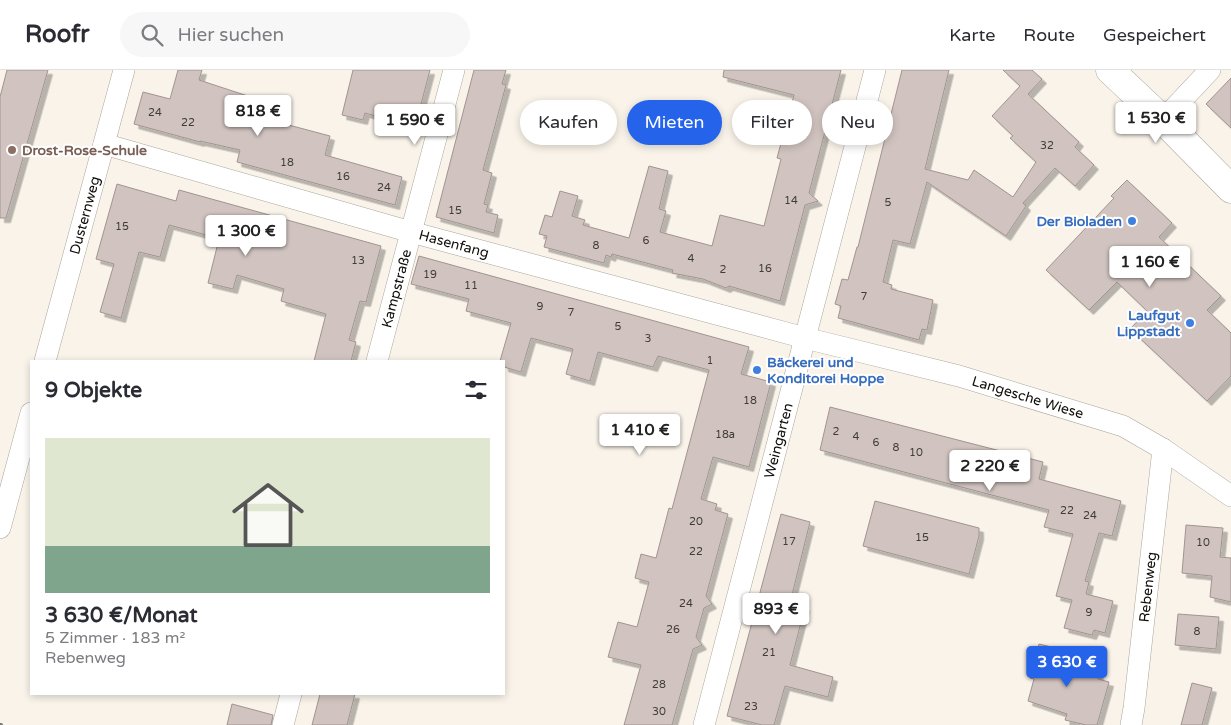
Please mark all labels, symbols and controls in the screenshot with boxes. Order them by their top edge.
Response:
search box [120,12,470,57]
text: Roofr [25,20,90,49]
icon: search [138,21,166,49]
text: Hier suchen [178,24,284,46]
text: Karte [949,24,995,46]
text: Route [1023,24,1075,46]
text: Gespeichert [1103,24,1206,46]
pin: 818 € [223,94,293,137]
chip: Kaufen [520,100,617,145]
chip: Mieten [627,100,722,145]
chip: Filter [732,100,812,145]
chip: Neu [822,100,893,145]
text: 818 € [235,101,281,121]
pin: 1 530 € [1110,102,1202,144]
pin: 1 590 € [369,104,461,146]
house number: 24 [148,106,162,119]
text: 1 530 € [1126,108,1186,128]
text: 1 590 € [385,110,445,130]
house number: 22 [181,116,195,129]
house number: 32 [1040,139,1054,152]
place label: Drost-Rose-Schule [22,142,147,159]
marker: Drost-Rose-Schule [6,144,18,156]
house number: 18 [280,156,294,169]
house number: 16 [336,170,350,183]
street label: Dusternweg [66,174,103,256]
house number: 24 [377,181,391,194]
house number: 14 [784,194,798,207]
house number: 5 [885,196,892,209]
house number: 15 [448,204,462,217]
place label: Der Bioladen [1037,213,1122,230]
pin: 1 300 € [200,214,292,257]
marker: Der Bioladen [1126,215,1138,227]
house number: 15 [115,220,129,233]
text: 1 300 € [216,221,276,241]
street label: Hasenfang [417,226,491,261]
house number: 6 [643,234,650,247]
house number: 8 [593,239,600,252]
pin: 1 160 € [1104,246,1196,288]
street label: Kampstraße [378,247,415,330]
house number: 4 [688,252,695,265]
text: 1 160 € [1120,252,1180,272]
house number: 13 [351,254,365,267]
house number: 16 [758,262,772,275]
house number: 2 [720,263,727,276]
house number: 19 [423,268,437,281]
house number: 11 [464,279,478,292]
house number: 7 [861,290,868,303]
house number: 9 [537,300,544,313]
house number: 7 [568,306,575,319]
place label: Laufgut Lippstadt [1117,307,1181,340]
marker: Laufgut Lippstadt [1184,317,1196,329]
house number: 5 [615,320,622,333]
house number: 3 [645,332,652,345]
house number: 1 [707,354,713,367]
place label: Bäckerei und Konditorei Hoppe [767,354,884,387]
marker: Bäckerei und Konditorei Hoppe [751,364,763,376]
street label: Langesche Wiese [970,372,1086,422]
icon: filters [462,376,490,404]
text: 9 Objekte [45,378,142,403]
house number: 18 [743,394,757,407]
street label: Weingarten [760,401,796,480]
pin: 1 410 € [594,414,686,456]
text: 1 410 € [610,420,670,440]
house number: 2 [833,425,840,438]
house number: 18a [715,428,735,441]
house number: 4 [853,430,860,443]
house number: 6 [873,436,880,449]
house number: 8 [893,441,900,454]
house number: 10 [909,446,923,459]
pin: 2 220 € [944,450,1036,492]
text: 2 220 € [960,456,1020,476]
icon: home [223,470,313,560]
house number: 22 [1060,504,1074,517]
house number: 24 [1083,509,1097,522]
house number: 20 [689,515,703,528]
house number: 15 [915,531,929,544]
house number: 17 [782,535,796,548]
house number: 10 [1196,536,1210,549]
house number: 22 [689,545,703,558]
street label: Rebenweg [1135,551,1160,623]
pin: 893 € [741,592,811,635]
house number: 24 [679,597,693,610]
text: 893 € [753,599,799,619]
text: 3 630 €/Monat [45,603,197,628]
house number: 9 [1086,606,1093,619]
house number: 26 [666,623,680,636]
house number: 8 [1194,625,1201,638]
text: 5 Zimmer · 183 m² [45,628,185,648]
house number: 21 [762,646,776,659]
pin: 3 630 € [1021,646,1113,688]
text: Rebenweg [45,648,126,668]
text: 3 630 € [1037,652,1097,672]
house number: 28 [652,678,666,691]
house number: 23 [744,700,758,713]
house number: 30 [652,705,666,718]

